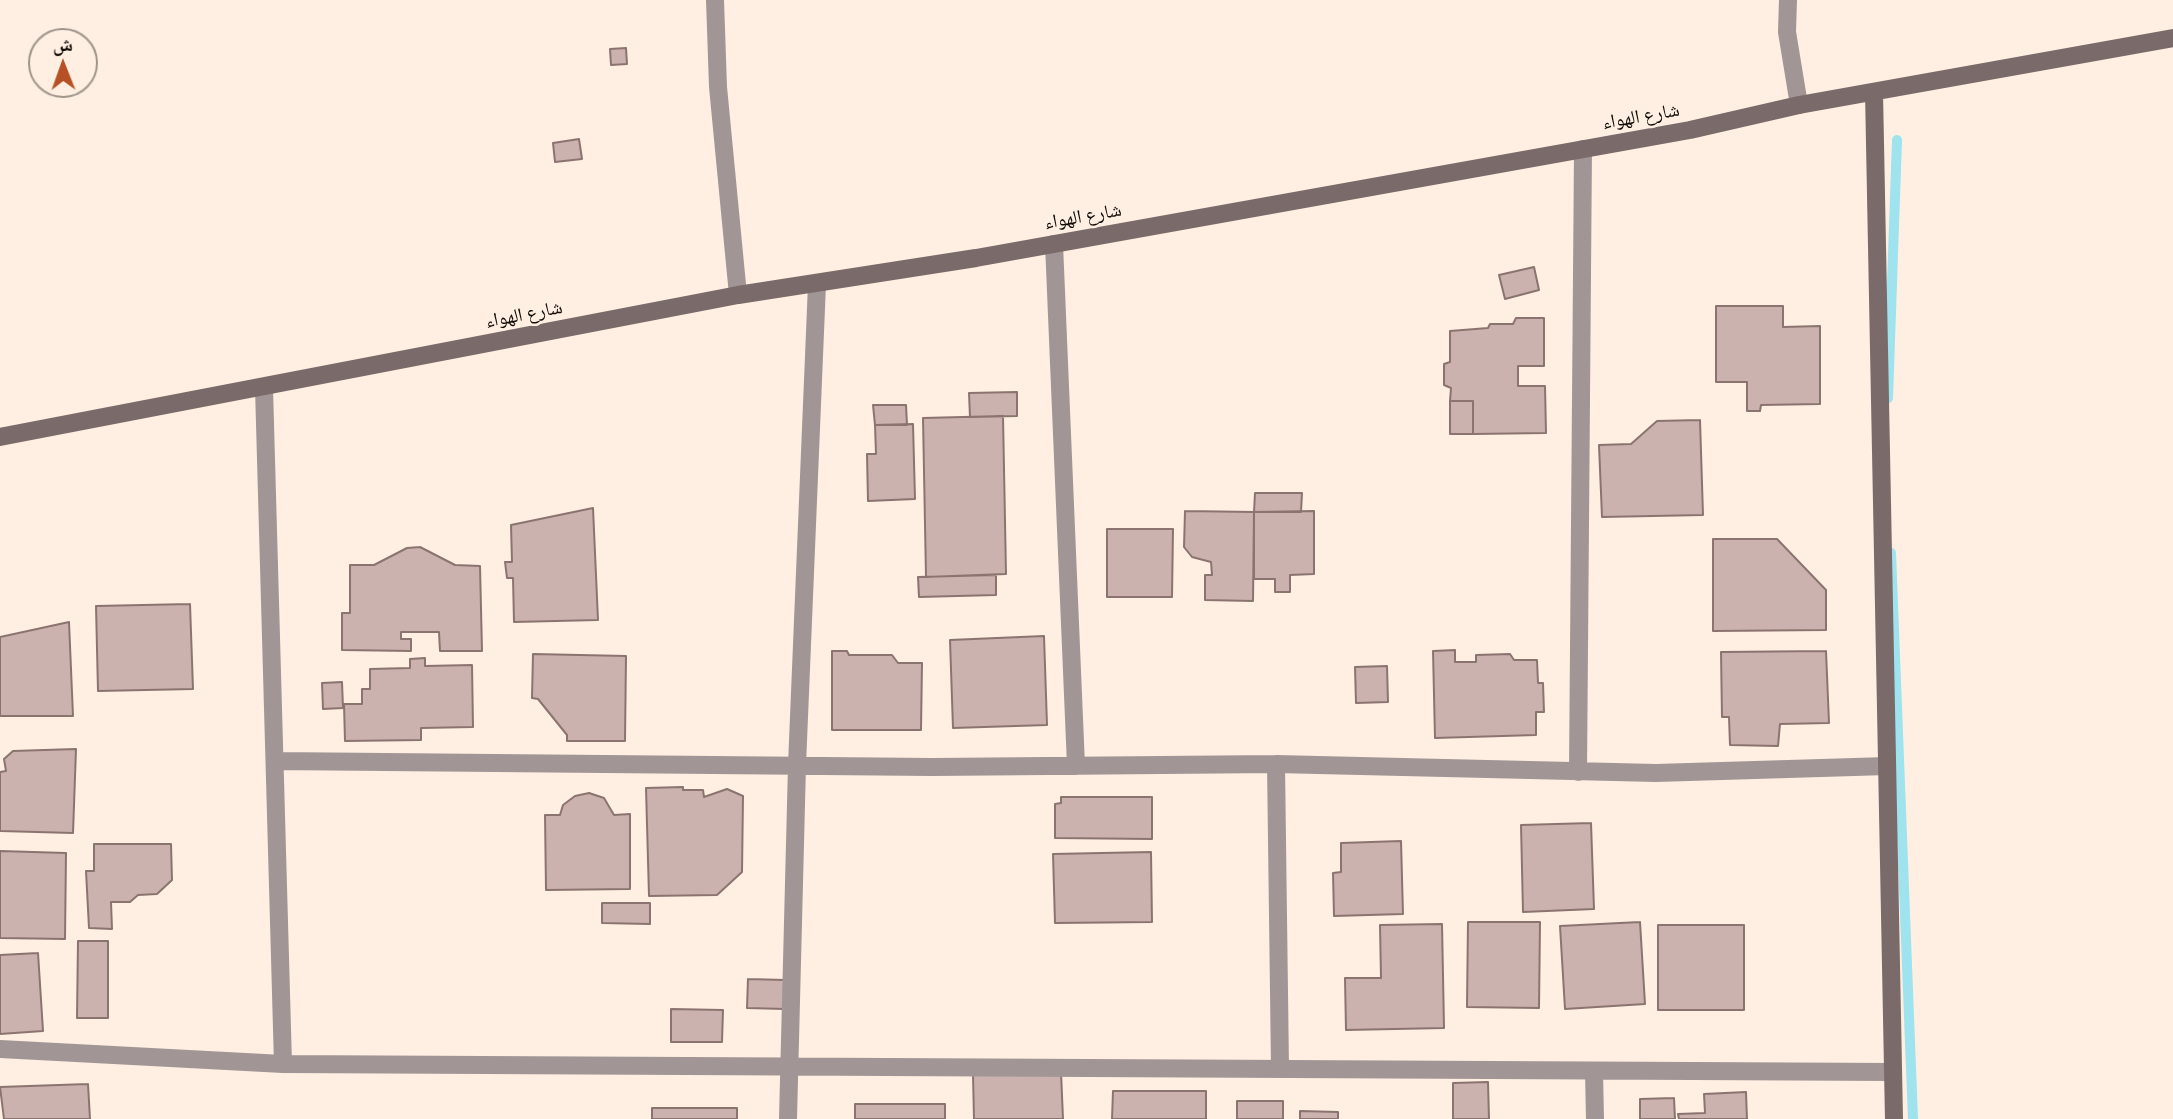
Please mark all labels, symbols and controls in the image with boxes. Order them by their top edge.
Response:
north arrow [28,28,98,98]
text: ش [52,31,73,57]
street label: شارع الهواء [1601,99,1681,135]
street label: شارع الهواء [1043,199,1123,235]
street label: شارع الهواء [484,296,564,334]

